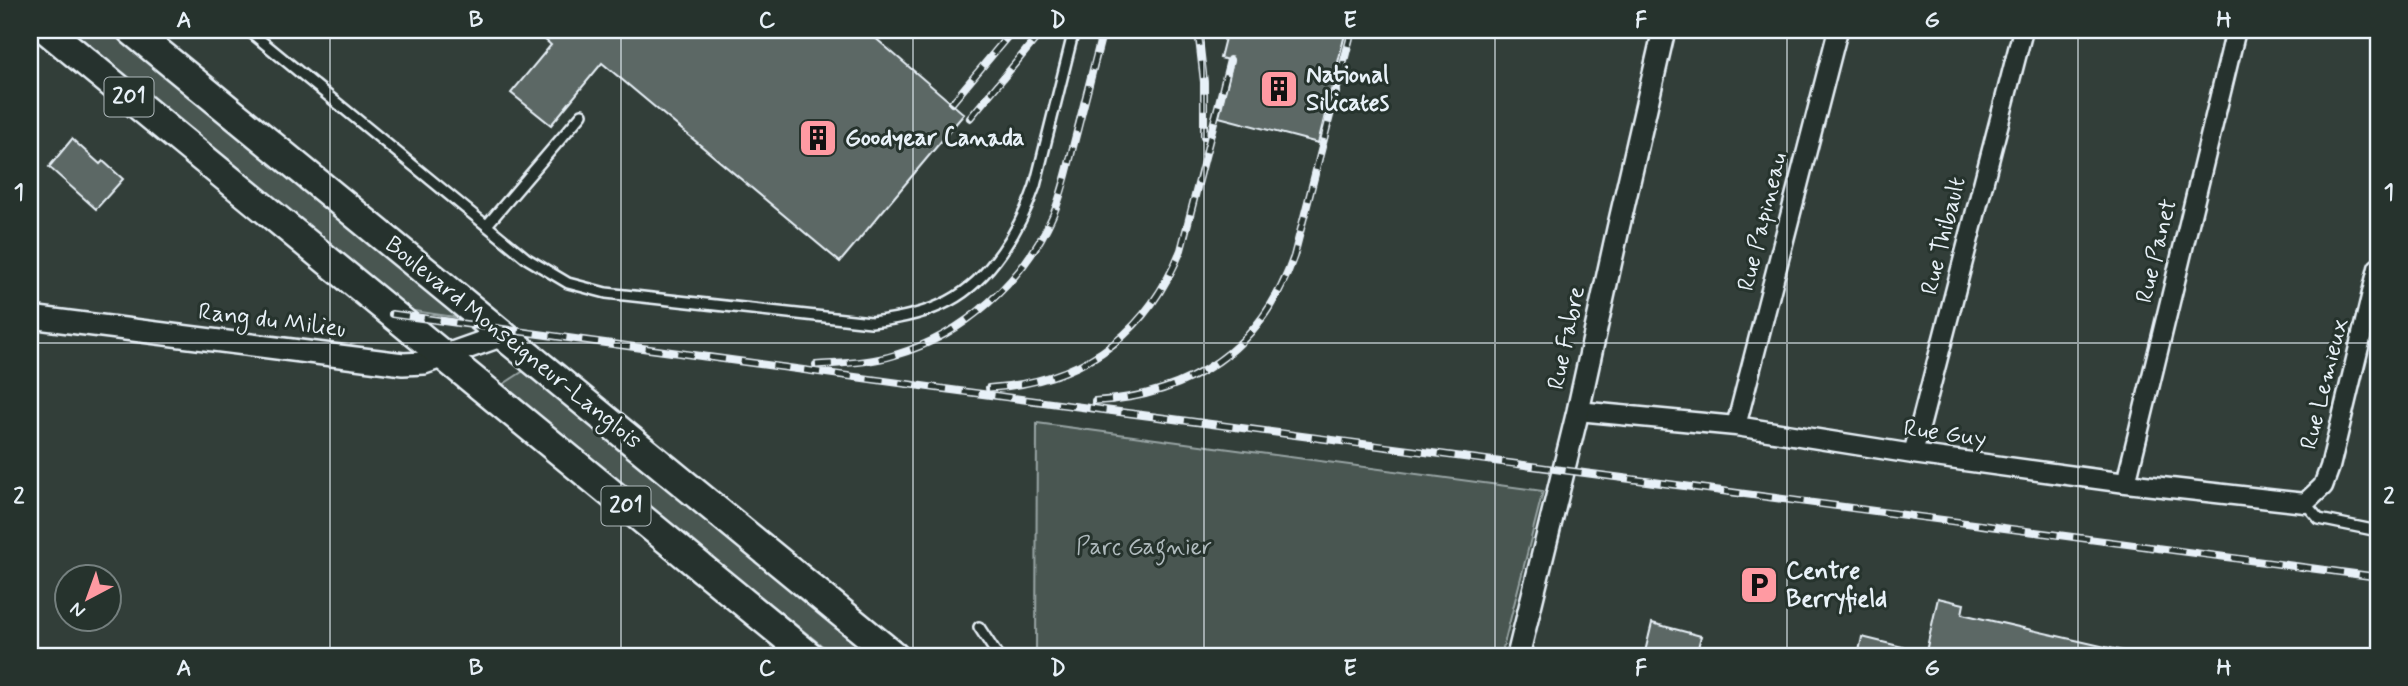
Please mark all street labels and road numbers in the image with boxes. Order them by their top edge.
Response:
road number: 201 [104,78,154,116]
street label: Rue Papineau [1731,149,1795,294]
street label: Rue Thibault [1914,174,1974,298]
street label: Rue Panet [2129,196,2185,306]
street label: Boulevard Monseigneur-Langlois [377,230,648,458]
street label: Rue Fabre [1541,283,1593,393]
street label: Rang du Milieu [196,297,348,347]
street label: Rue Lemieux [2294,315,2356,453]
street label: Rue Guy [1902,413,1988,455]
road number: 201 [602,486,650,526]

